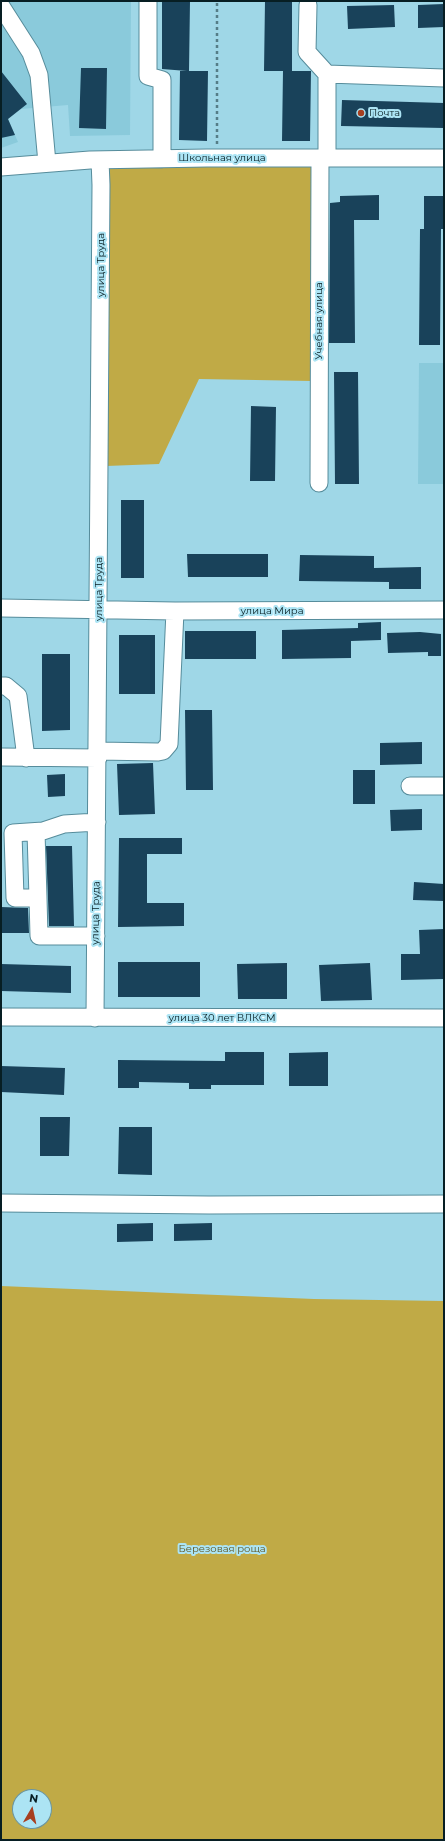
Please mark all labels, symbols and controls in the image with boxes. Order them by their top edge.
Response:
place label: Почта [369,107,400,119]
marker: Почта [356,108,366,118]
street label: Школьная улица [178,152,266,164]
street label: улица Труда [95,233,107,297]
street label: Учебная улица [313,282,325,360]
street label: улица Труда [93,557,105,621]
street label: улица Мира [240,605,304,617]
street label: улица Труда [89,881,103,945]
street label: улица 30 лет ВЛКСМ [168,1012,276,1024]
park label: Березовая роща [178,1543,266,1555]
north arrow [12,1789,52,1829]
text: N [28,1791,39,1806]

